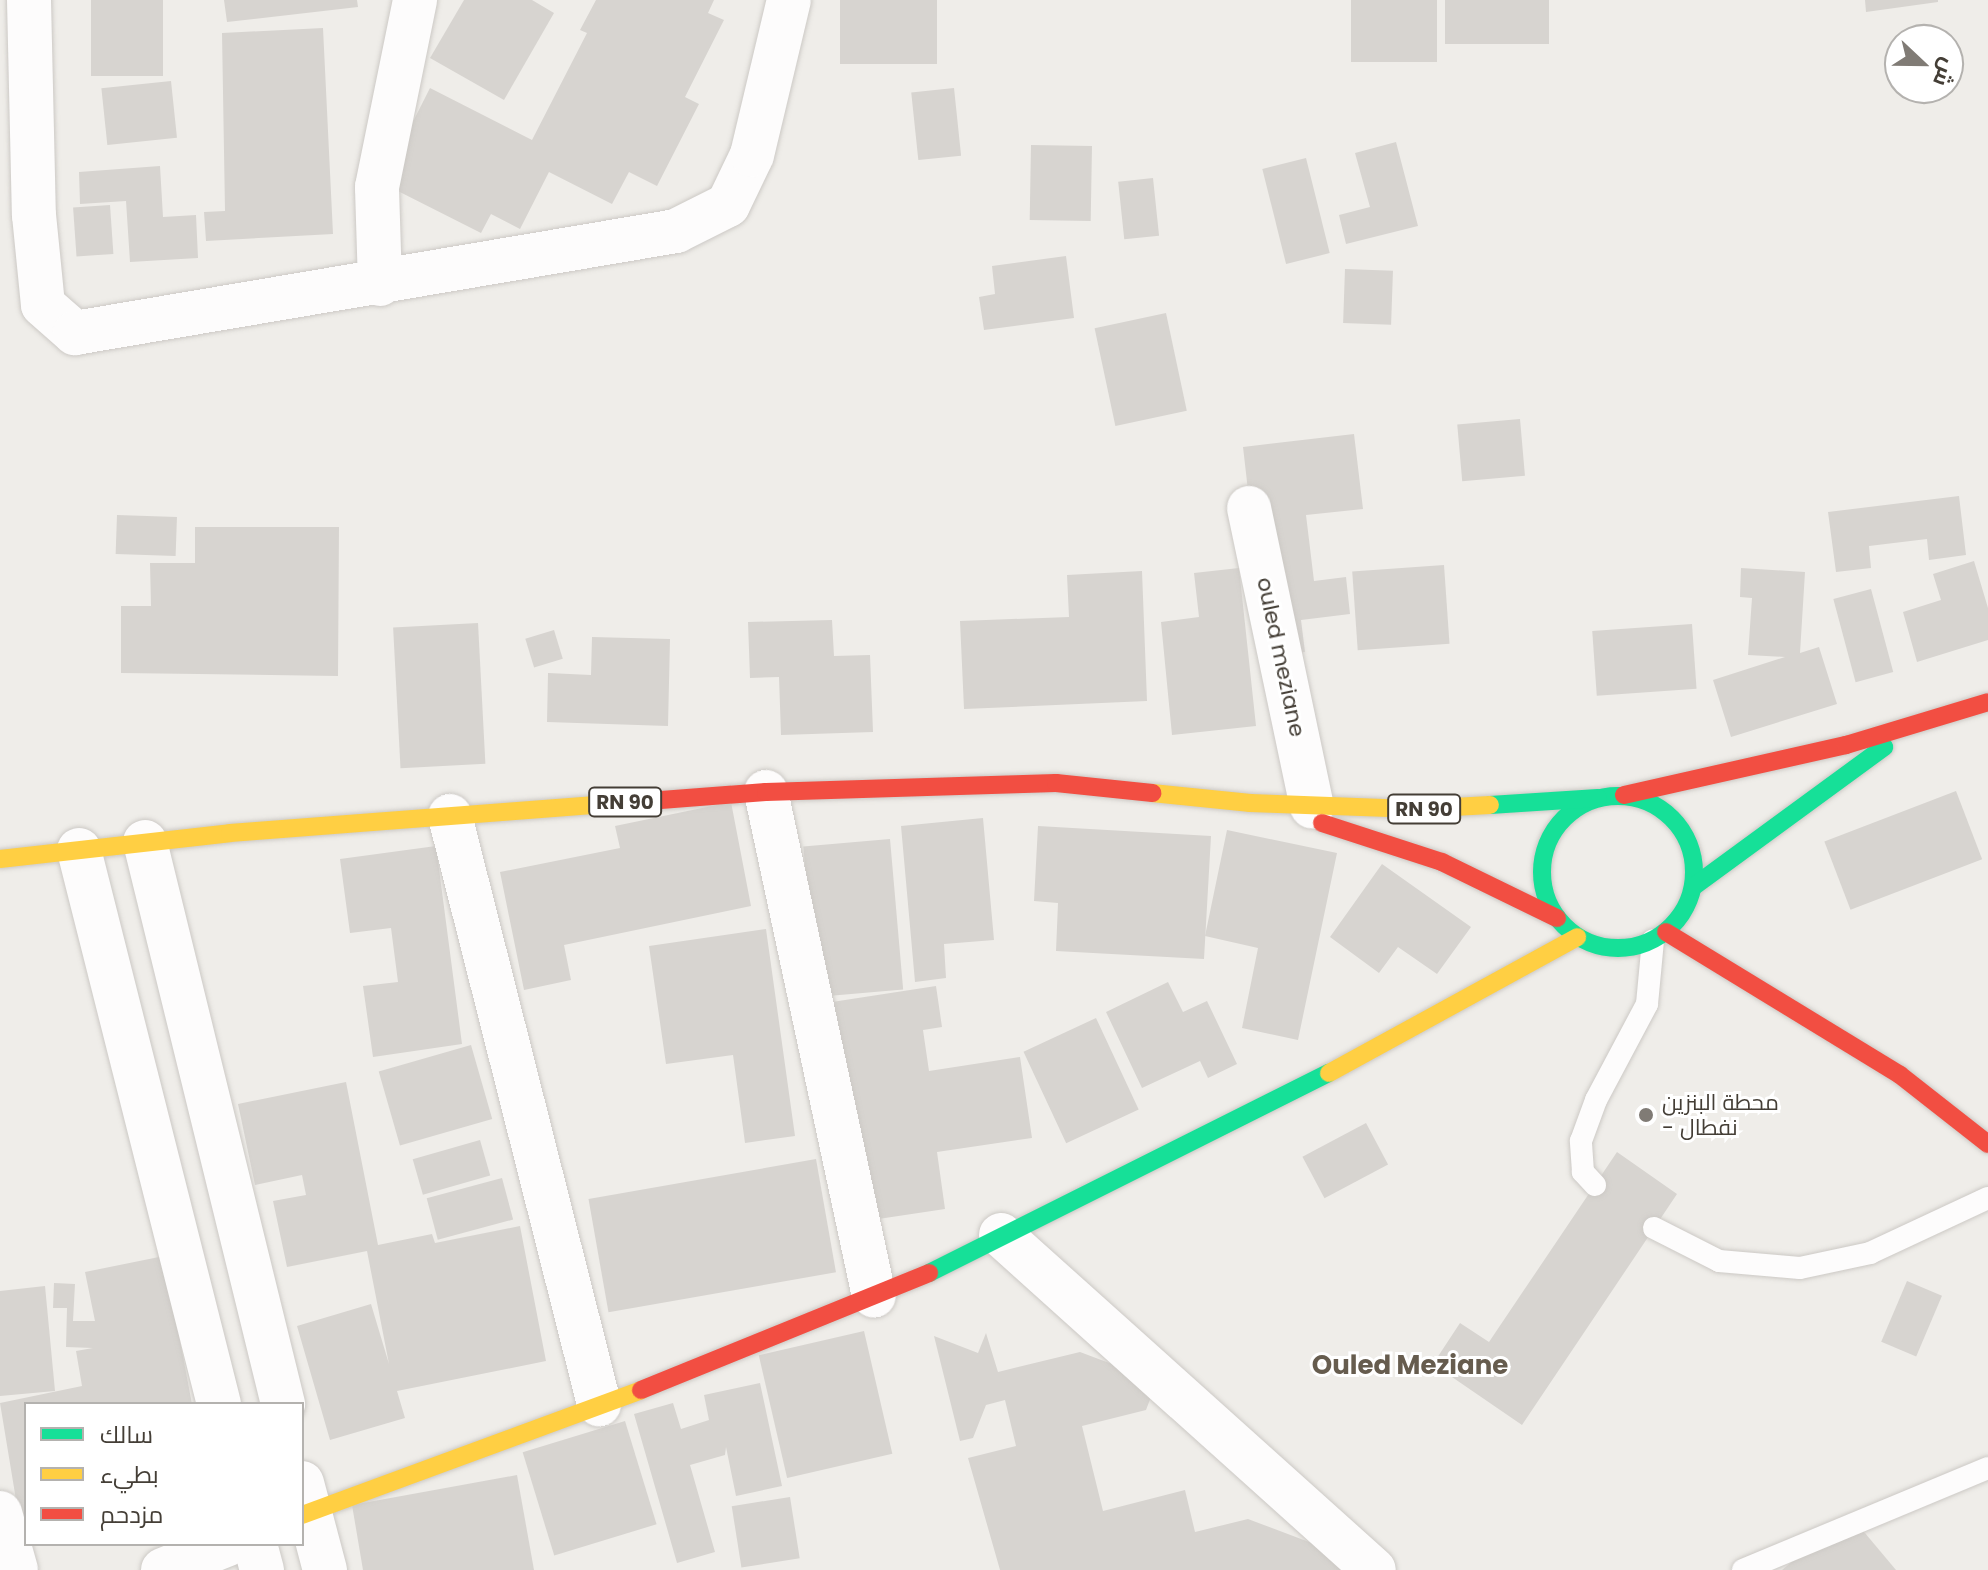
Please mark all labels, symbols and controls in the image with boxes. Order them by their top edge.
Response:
north arrow [1884,24,1964,104]
text: ش [1925,54,1965,91]
street label: ouled meziane [1251,575,1311,739]
road number: RN 90 [587,786,663,818]
road number: RN 90 [1386,793,1462,825]
place label: محطة البنزين - نفطال [1662,1089,1779,1140]
marker: محطة البنزين - نفطال [1637,1106,1655,1124]
district label: Ouled Meziane [1312,1350,1508,1382]
legend [24,1402,304,1546]
text: سالك [100,1418,153,1451]
text: بطيء [100,1458,159,1491]
text: مزدحم [100,1498,163,1531]

